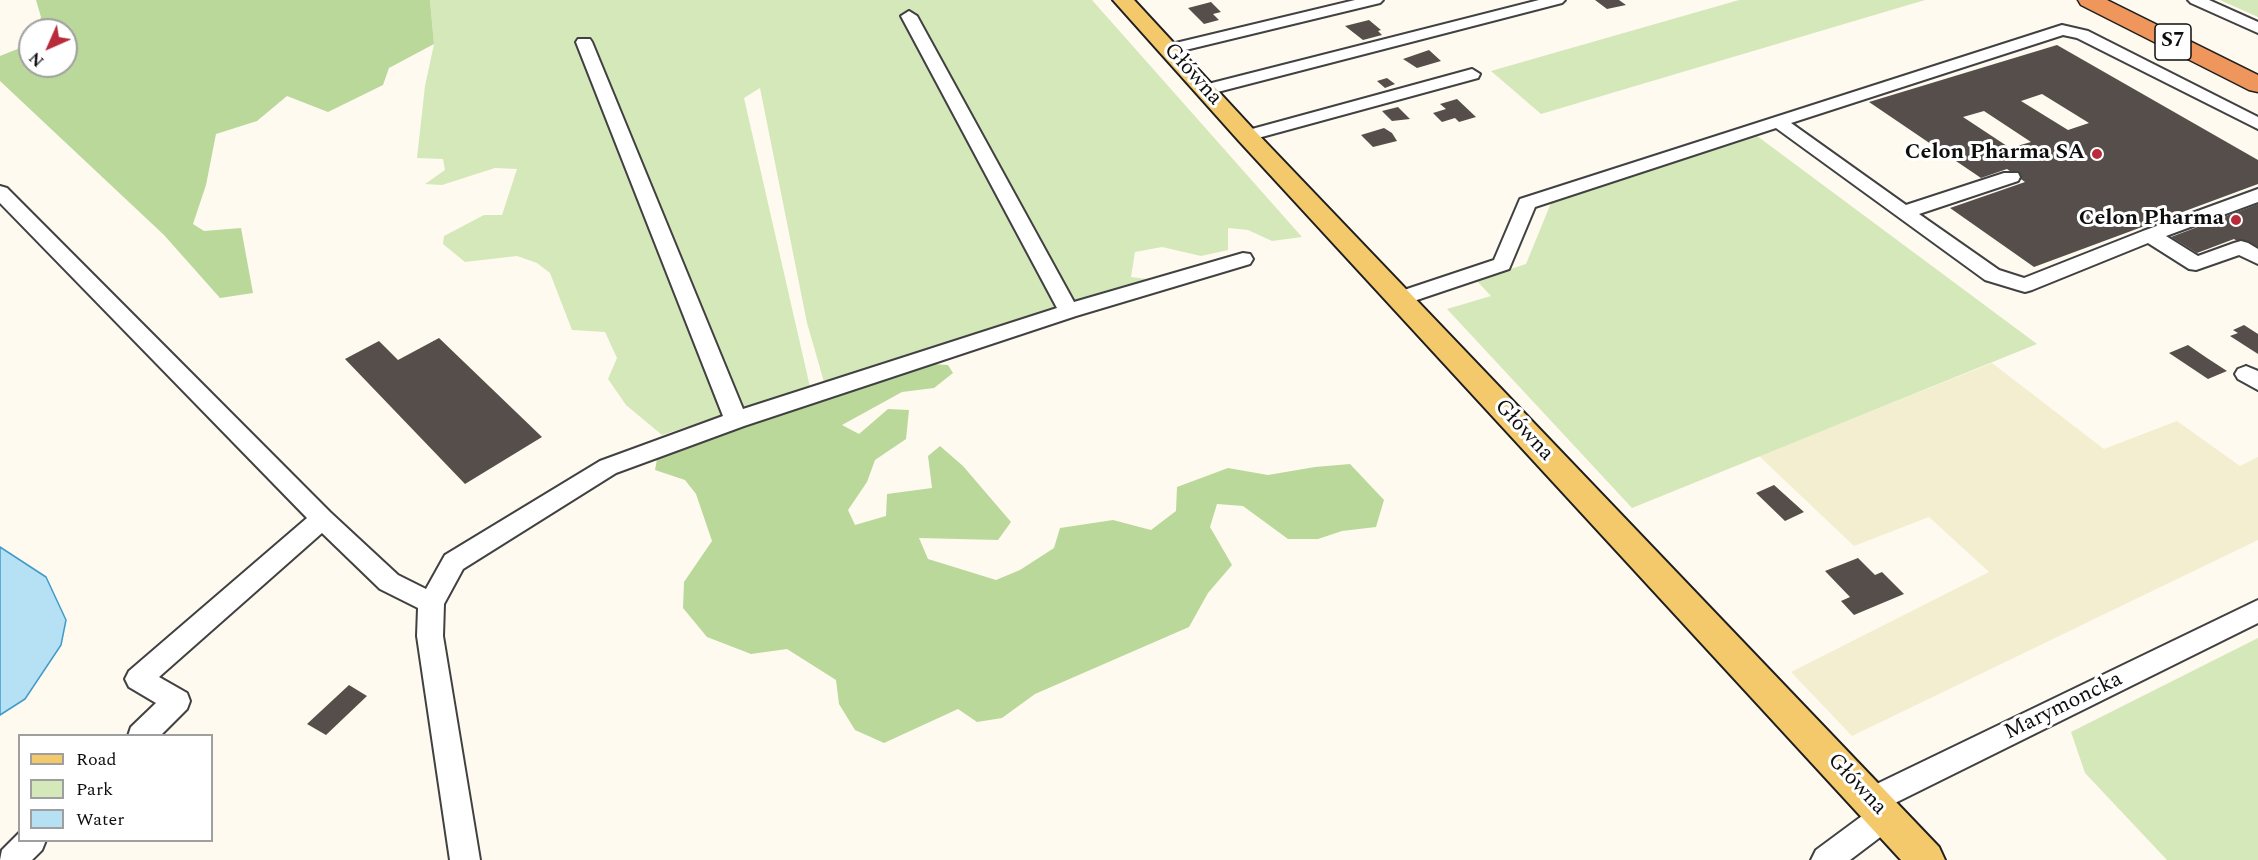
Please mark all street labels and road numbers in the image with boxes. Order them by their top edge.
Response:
road number: S7 [2155,24,2191,60]
street label: Główna [1157,38,1227,112]
street label: Główna [1488,394,1558,468]
street label: Marymoncka [2001,667,2127,747]
street label: Główna [1821,748,1891,822]

